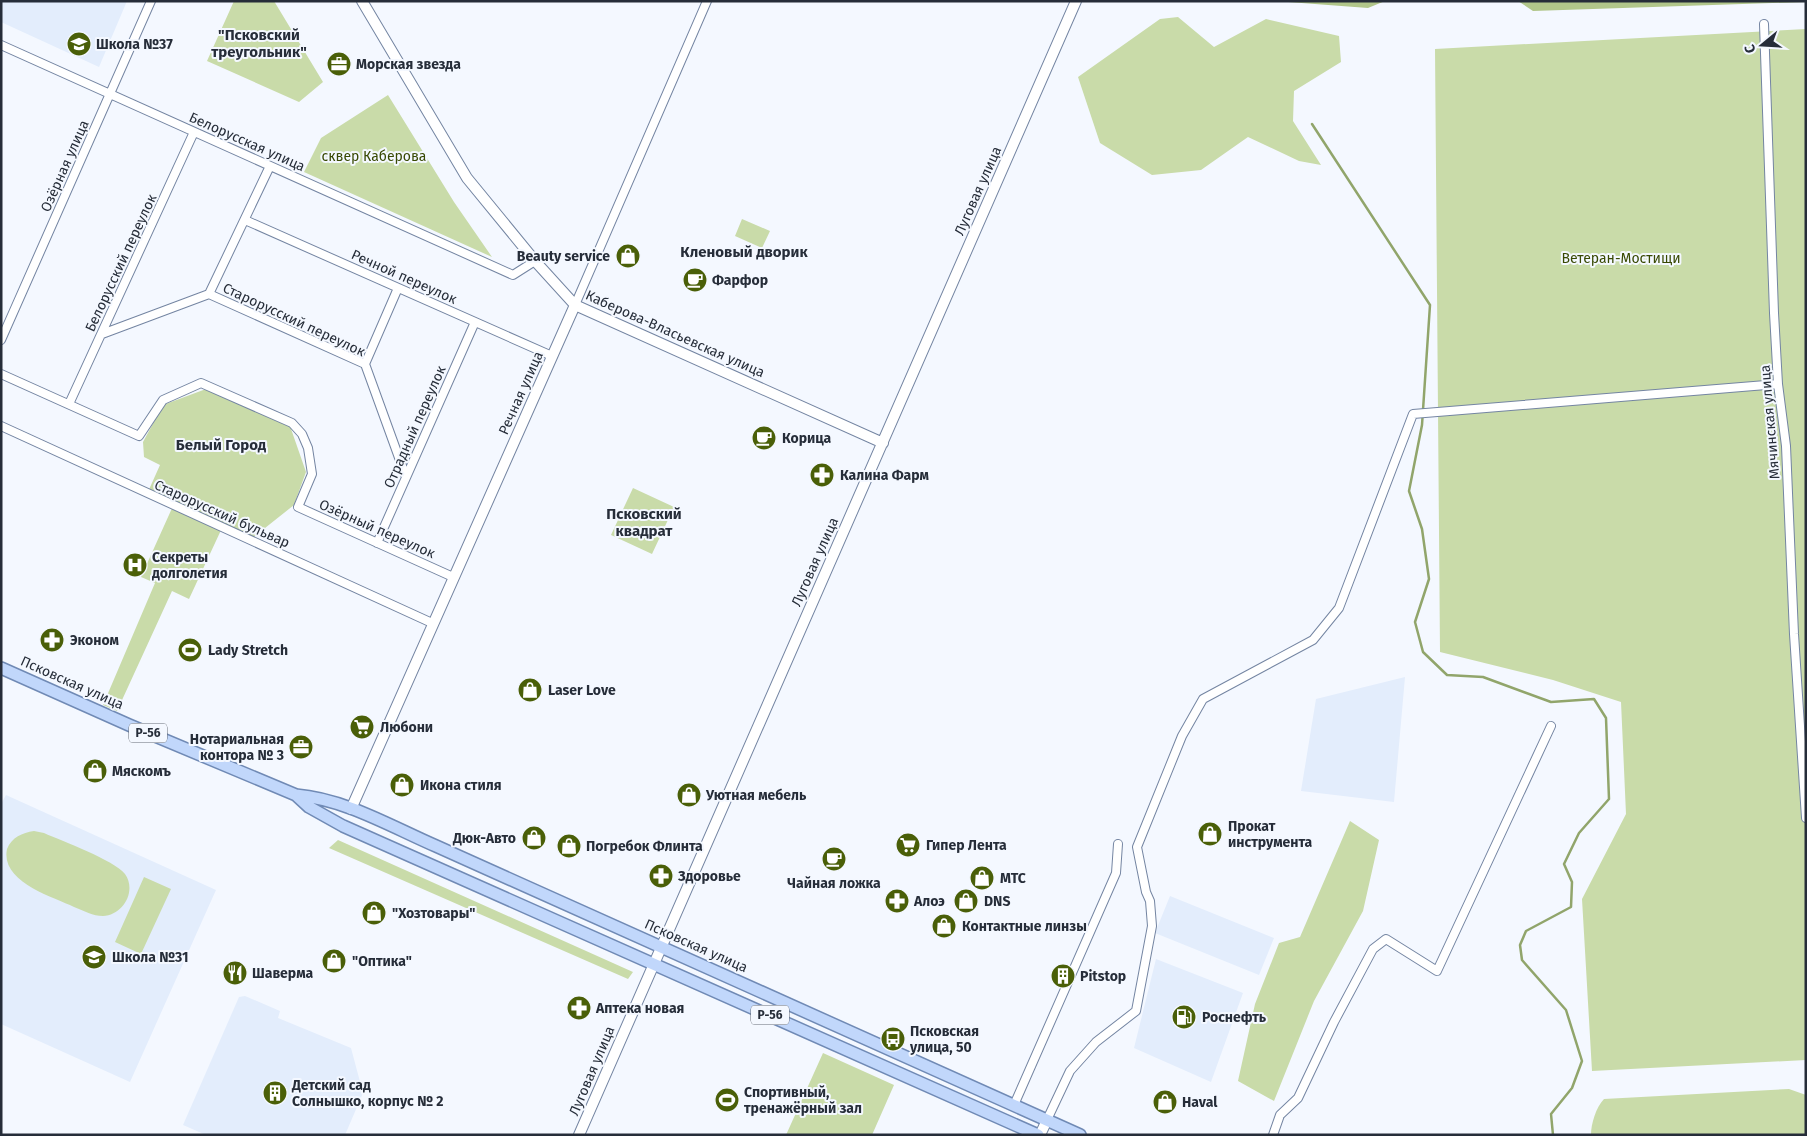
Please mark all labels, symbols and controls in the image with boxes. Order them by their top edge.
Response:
north arrow [1737,20,1787,70]
district label: "Псковский треугольник" [211,26,307,61]
school or university icon: Школа №37 [66,31,92,57]
place label: Школа №37 [96,36,173,53]
text: С [1741,42,1759,55]
office icon: Морская звезда [326,51,352,77]
place label: Морская звезда [356,56,461,73]
street label: Белорусская улица [186,109,308,175]
street label: Озёрная улица [37,117,93,215]
street label: Луговая улица [951,144,1005,238]
park label: сквер Каберова [322,148,426,165]
street label: Белорусский переулок [82,191,161,334]
shop icon: Beauty service [615,243,641,269]
district label: Кленовый дворик [680,243,808,261]
street label: Речной переулок [349,246,460,308]
place label: Beauty service [517,248,610,265]
park label: Ветеран-Мостищи [1561,250,1681,267]
cafe icon: Фарфор [682,267,708,293]
place label: Фарфор [712,272,768,289]
street label: Старорусский переулок [220,280,368,361]
street label: Каберова-Власьевская улица [583,287,767,381]
street label: Речная улица [495,349,547,437]
street label: Отрадный переулок [380,362,450,491]
street label: Мячинская улица [1757,364,1783,480]
cafe icon: Корица [751,425,777,451]
place label: Корица [782,430,832,447]
district label: Белый Город [176,436,267,454]
pharmacy icon: Калина Фарм [809,462,835,488]
place label: Калина Фарм [840,467,929,484]
street label: Старорусский бульвар [152,476,292,552]
street label: Озёрный переулок [316,496,438,563]
district label: Псковский квадрат [606,505,682,540]
street label: Луговая улица [788,515,842,609]
place label: Секреты долголетия [152,549,228,582]
hospital icon: Секреты долголетия [122,552,148,578]
pharmacy icon: Эконом [39,627,65,653]
place label: Эконом [70,632,119,649]
sports icon: Lady Stretch [177,637,203,663]
place label: Lady Stretch [208,642,288,659]
street label: Псковская улица [18,653,126,713]
shop icon: Laser Love [517,677,543,703]
place label: Laser Love [548,682,616,699]
supermarket icon: Любони [349,714,375,740]
place label: Любони [380,719,433,736]
road number: Р-56 [129,724,167,742]
place label: Нотариальная контора № 3 [190,731,284,764]
office icon: Нотариальная контора № 3 [288,734,314,760]
shop icon: Мяскомъ [82,758,108,784]
place label: Мяскомъ [112,763,171,780]
shop icon: Икона стиля [389,772,415,798]
place label: Икона стиля [420,777,502,794]
shop icon: Уютная мебель [676,782,702,808]
place label: Уютная мебель [705,787,807,804]
place label: Прокат инструмента [1228,818,1313,851]
shop icon: Прокат инструмента [1197,821,1223,847]
shop icon: Дюк-Авто [521,825,547,851]
place label: Дюк-Авто [452,830,516,847]
supermarket icon: Гипер Лента [895,832,921,858]
shop icon: Погребок Флинта [556,833,582,859]
place label: Гипер Лента [926,837,1007,854]
place label: Погребок Флинта [586,838,703,855]
cafe icon: Чайная ложка [821,846,847,872]
pharmacy icon: Здоровье [648,863,674,889]
shop icon: МТС [969,865,995,891]
place label: Здоровье [677,868,741,885]
place label: МТС [1000,870,1026,887]
place label: Чайная ложка [787,875,881,892]
pharmacy icon: Алоэ [884,888,910,914]
shop icon: DNS [953,888,979,914]
place label: Алоэ [913,893,945,910]
place label: DNS [984,893,1010,910]
shop icon: "Хозтовары" [361,900,387,926]
place label: "Хозтовары" [392,905,475,922]
shop icon: Контактные линзы [931,913,957,939]
street label: Псковская улица [642,916,750,976]
place label: Контактные линзы [962,918,1087,935]
school or university icon: Школа №31 [81,944,107,970]
shop icon: "Оптика" [321,948,347,974]
place label: Школа №31 [112,949,189,966]
place label: "Оптика" [352,953,412,970]
restaurant icon: Шаверма [222,960,248,986]
building icon: Pitstop [1050,963,1076,989]
place label: Шаверма [252,965,314,982]
place label: Pitstop [1080,968,1126,985]
pharmacy icon: Аптека новая [566,995,592,1021]
place label: Аптека новая [595,1000,684,1017]
fuel station icon: Роснефть [1171,1004,1197,1030]
road number: Р-56 [751,1006,789,1024]
place label: Роснефть [1202,1009,1267,1026]
place label: Псковская улица, 50 [909,1023,979,1056]
street label: Луговая улица [565,1024,619,1118]
bus stop icon: Псковская улица, 50 [880,1026,906,1052]
place label: Детский сад Солнышко, корпус № 2 [291,1077,444,1110]
building icon: Детский сад Солнышко, корпус № 2 [262,1080,288,1106]
place label: Спортивный, тренажёрный зал [744,1084,862,1117]
sports icon: Спортивный, тренажёрный зал [714,1087,740,1113]
shop icon: Haval [1152,1089,1178,1115]
place label: Haval [1182,1094,1218,1111]

